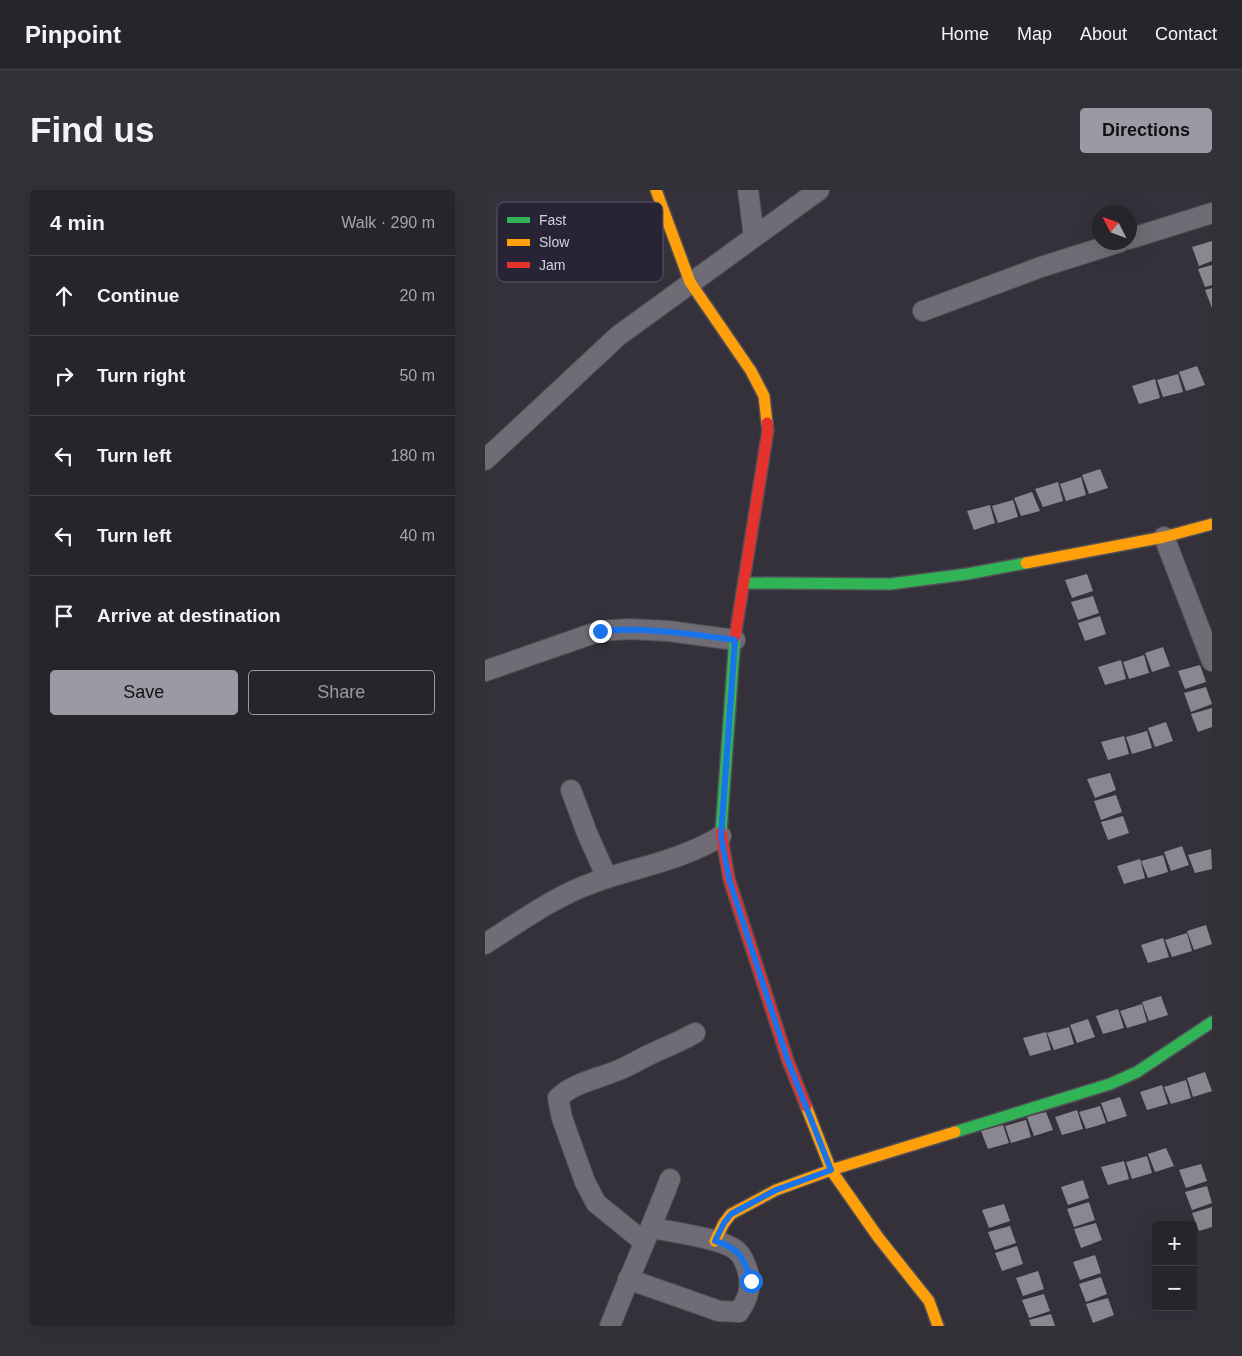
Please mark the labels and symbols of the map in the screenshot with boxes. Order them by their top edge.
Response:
legend [497,202,663,282]
north arrow [1092,205,1137,250]
text: Fast [539,212,566,228]
text: Slow [539,234,570,250]
text: Jam [539,257,565,273]
route end [589,620,612,643]
route start [740,1270,763,1293]

